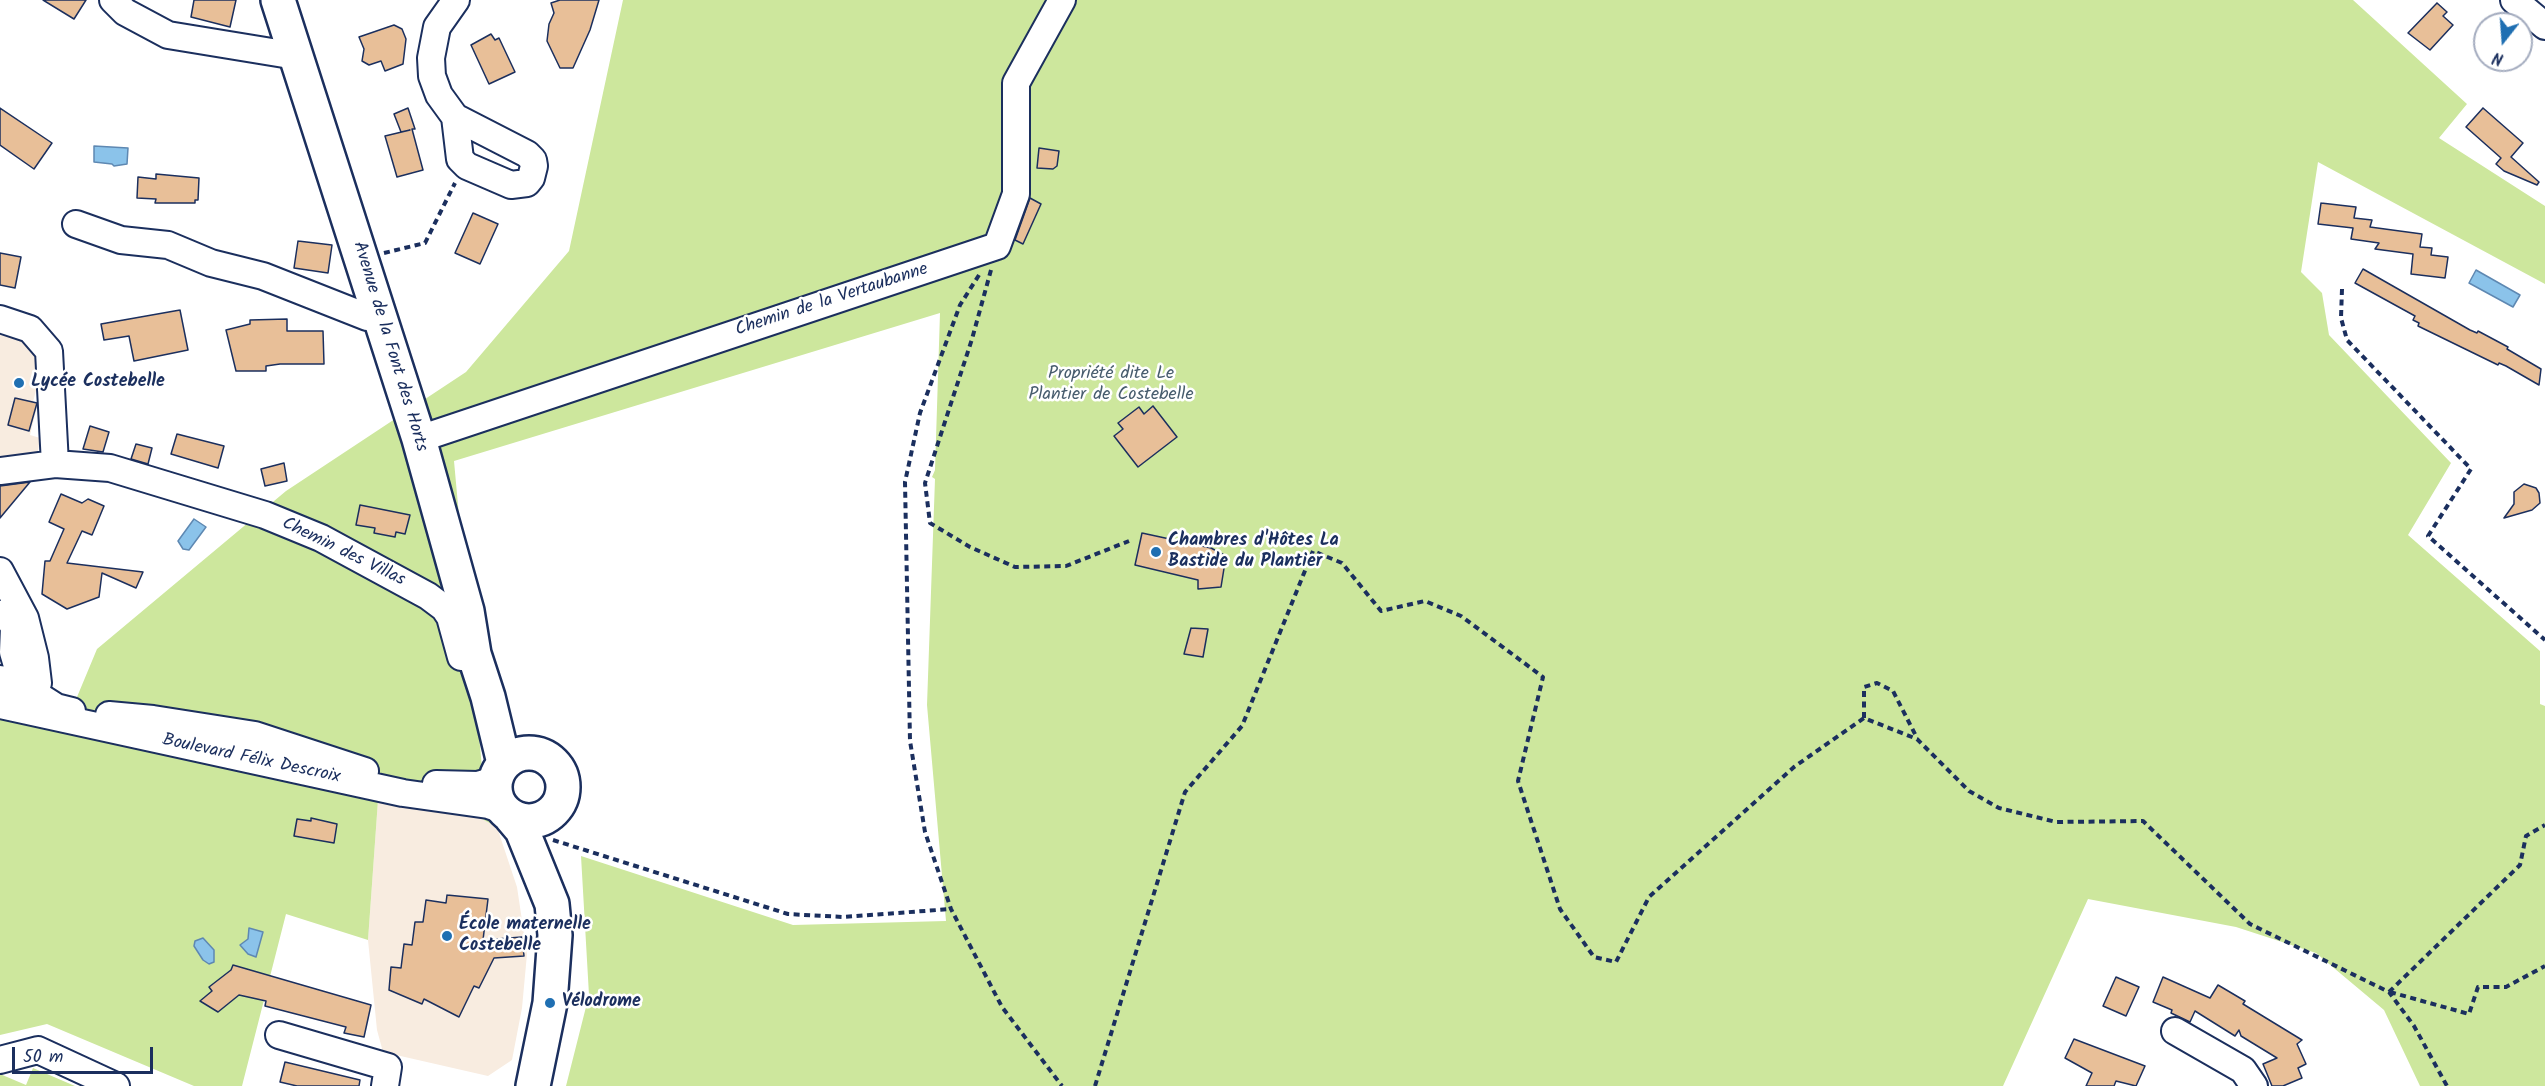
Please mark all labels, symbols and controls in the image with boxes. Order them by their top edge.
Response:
north arrow [2473,12,2533,72]
text: N [2490,44,2507,71]
street label: Avenue de la Font des Horts [347,239,431,455]
street label: Chemin de la Vertaubanne [733,260,931,342]
park label: Propriété dite Le Plantier de Costebelle [1028,364,1194,406]
place label: Lycée Costebelle [31,372,165,394]
marker: Lycée Costebelle [12,376,26,390]
street label: Chemin des Villas [278,514,408,592]
place label: Chambres d'Hôtes La Bastide du Plantier [1168,531,1339,574]
marker: Chambres d'Hôtes La Bastide du Plantier [1149,545,1163,559]
street label: Boulevard Félix Descroix [160,731,342,789]
place label: École maternelle Costebelle [459,915,591,958]
marker: École maternelle Costebelle [440,929,454,943]
place label: Vélodrome [562,992,641,1014]
marker: Vélodrome [543,996,557,1010]
scale bar [15,1035,156,1073]
text: 50 m [23,1043,63,1072]

